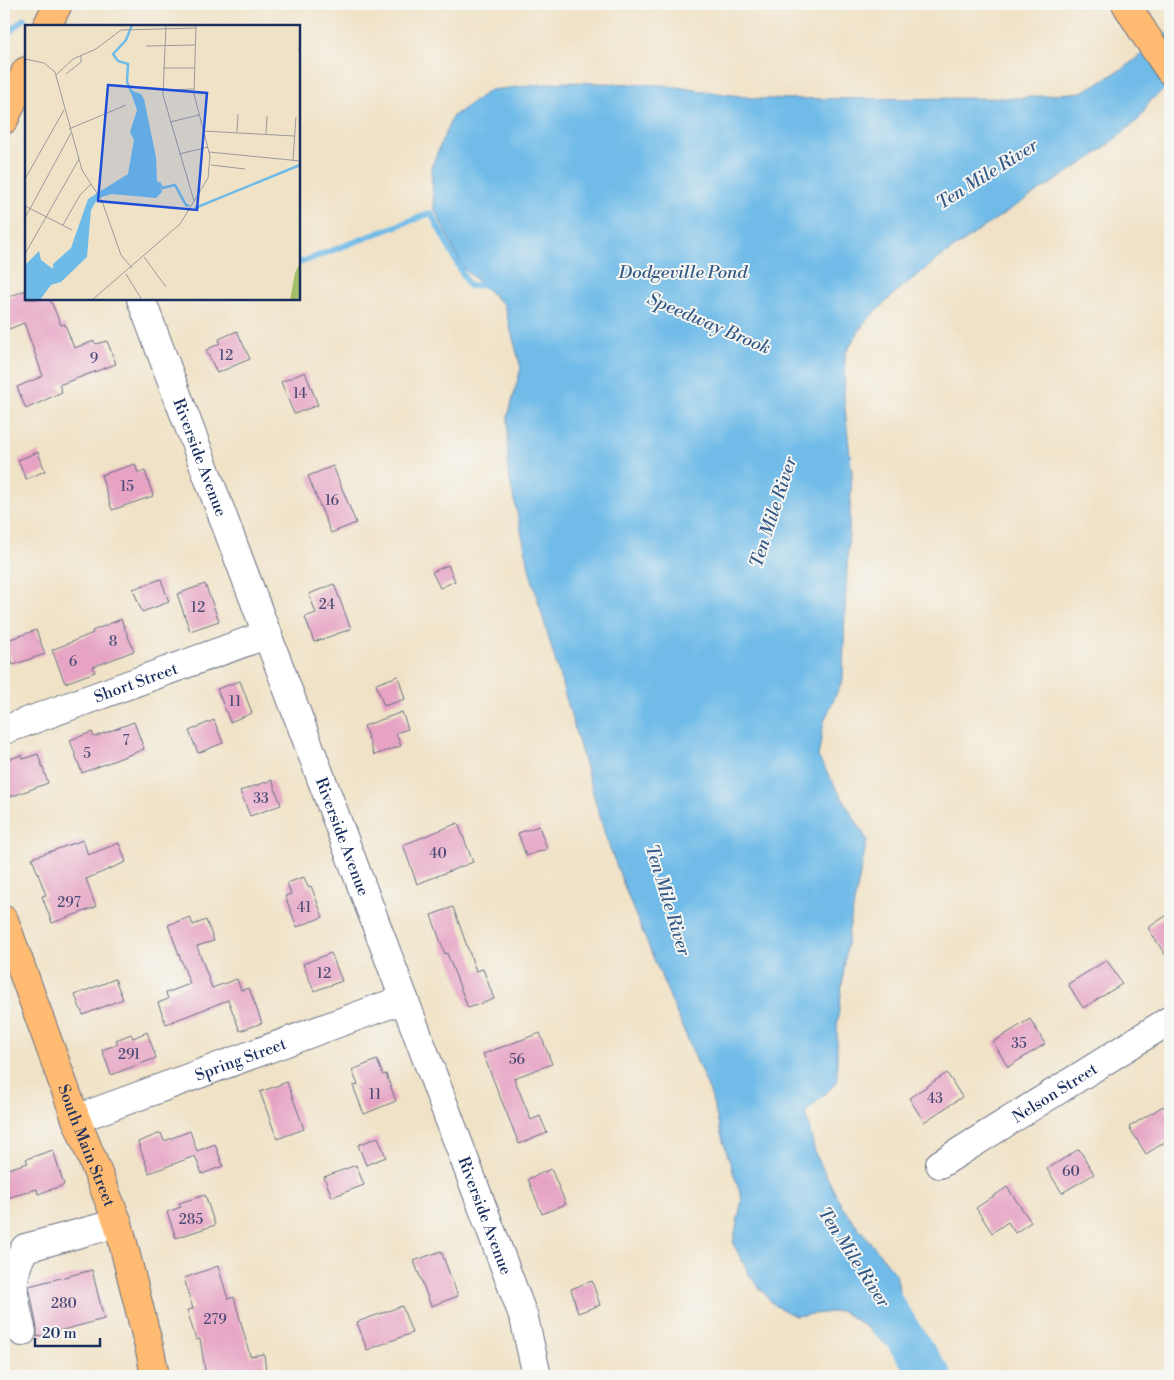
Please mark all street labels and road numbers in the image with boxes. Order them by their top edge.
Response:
street label: Riverside Avenue [168,396,231,519]
street label: Short Street [91,659,181,707]
street label: Riverside Avenue [311,775,373,899]
street label: Spring Street [192,1034,289,1086]
street label: Nelson Street [1009,1059,1102,1127]
street label: South Main Street [53,1082,119,1210]
street label: Riverside Avenue [453,1154,516,1278]

